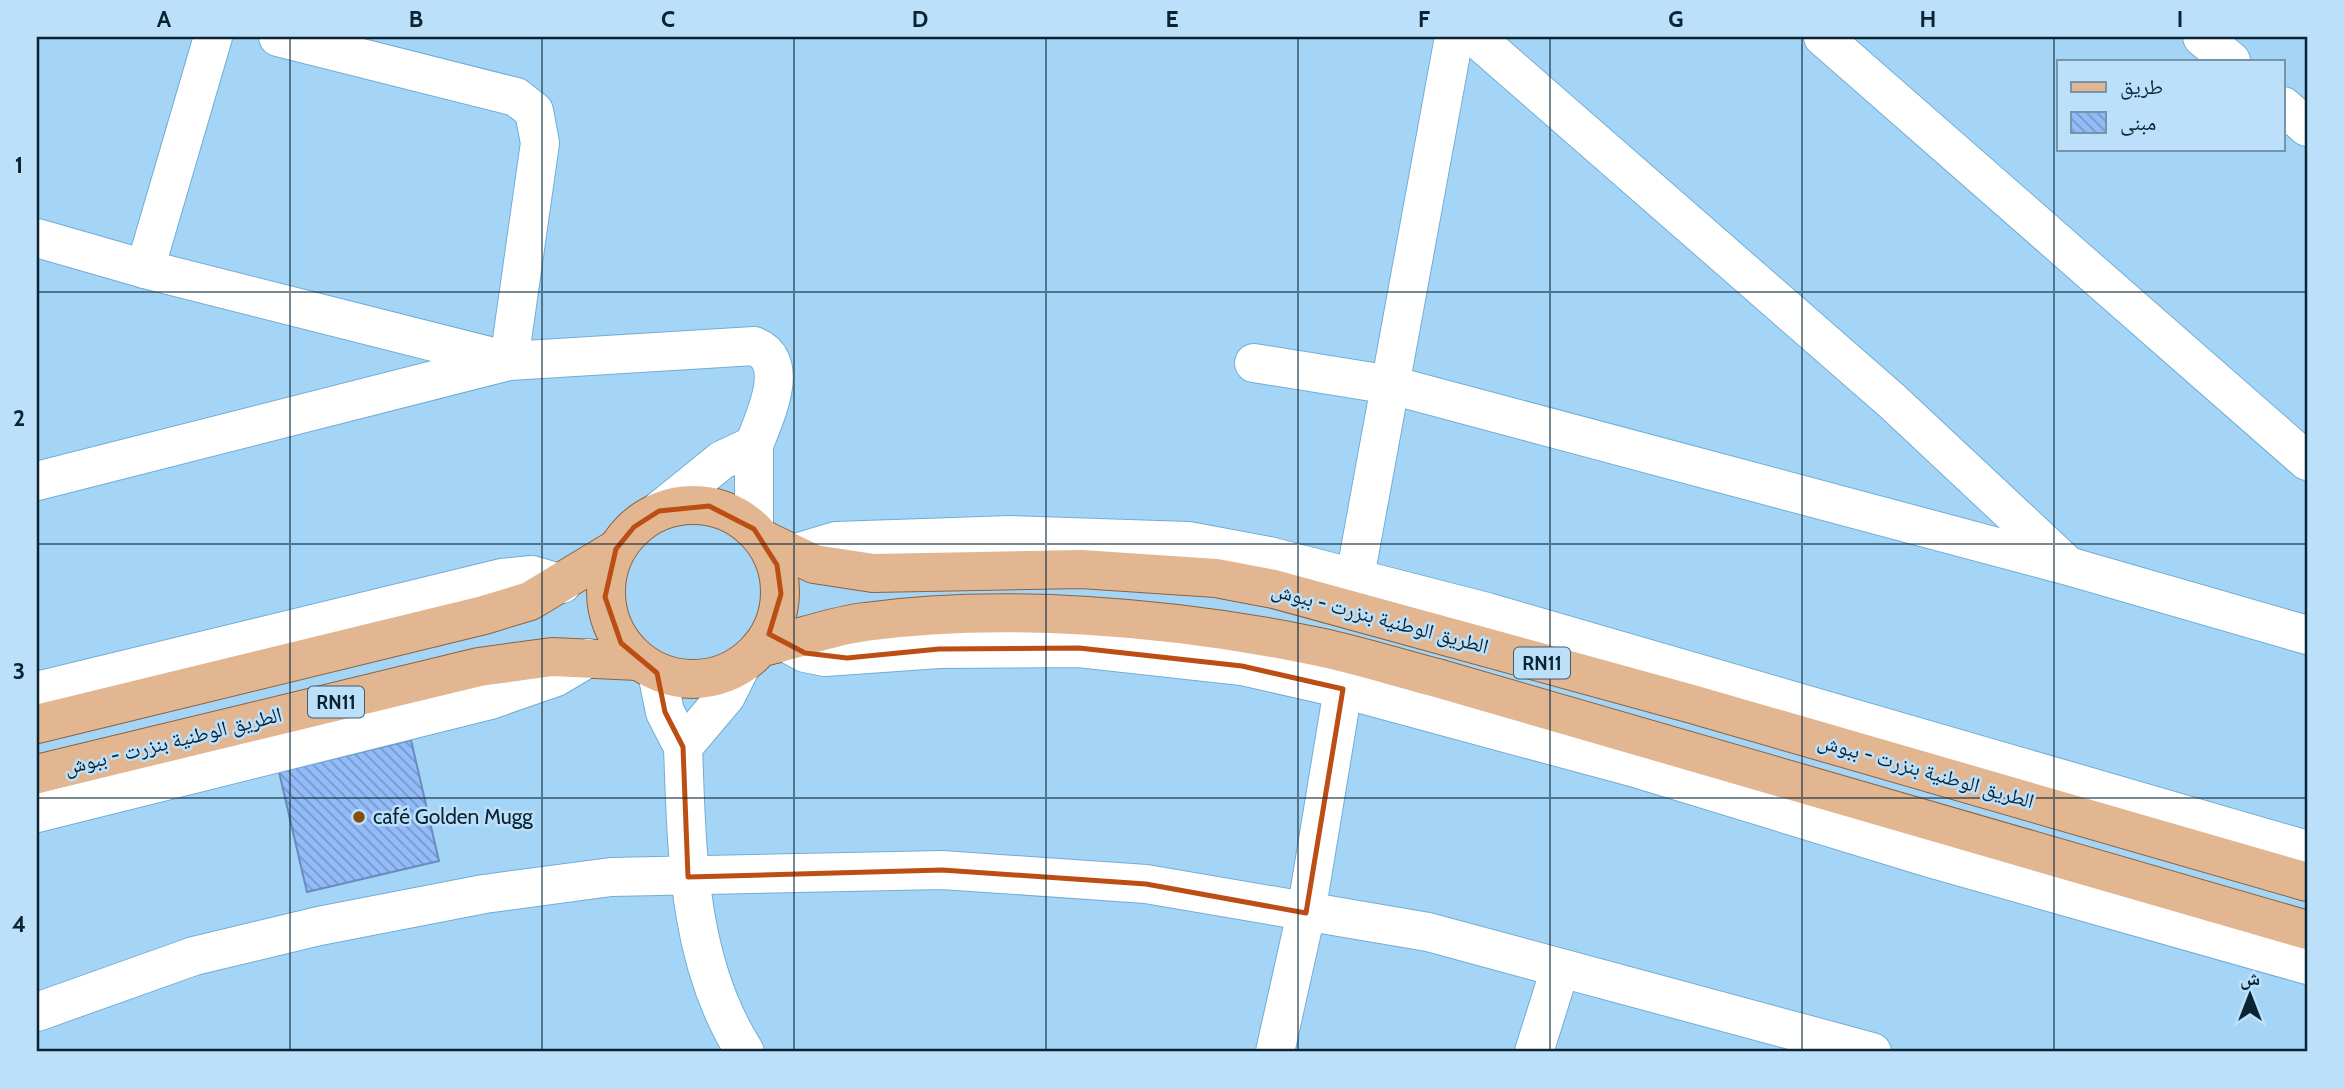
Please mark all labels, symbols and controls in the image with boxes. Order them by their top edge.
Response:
text: A [157,5,172,33]
text: B [409,5,423,33]
text: C [661,5,675,33]
text: D [912,5,928,33]
text: E [1165,5,1179,33]
text: F [1418,5,1430,33]
text: G [1668,5,1684,33]
text: H [1920,5,1936,33]
text: I [2177,5,2183,33]
legend [2057,60,2284,150]
text: طريق [2120,74,2163,100]
text: مبنى [2120,110,2156,136]
text: 1 [15,151,23,179]
text: 2 [13,404,25,432]
street label: الطريق الوطنية بنزرت - ببوش [1269,576,1491,660]
road number: RN11 [1514,648,1570,678]
text: 3 [13,657,25,685]
road number: RN11 [308,687,364,718]
street label: الطريق الوطنية بنزرت - ببوش [61,701,285,781]
street label: الطريق الوطنية بنزرت - ببوش [1815,728,2037,814]
place label: café Golden Mugg [373,804,533,829]
marker: café Golden Mugg [351,809,367,825]
text: 4 [12,910,26,938]
north arrow [2214,960,2284,1030]
text: ش [2240,967,2260,990]

